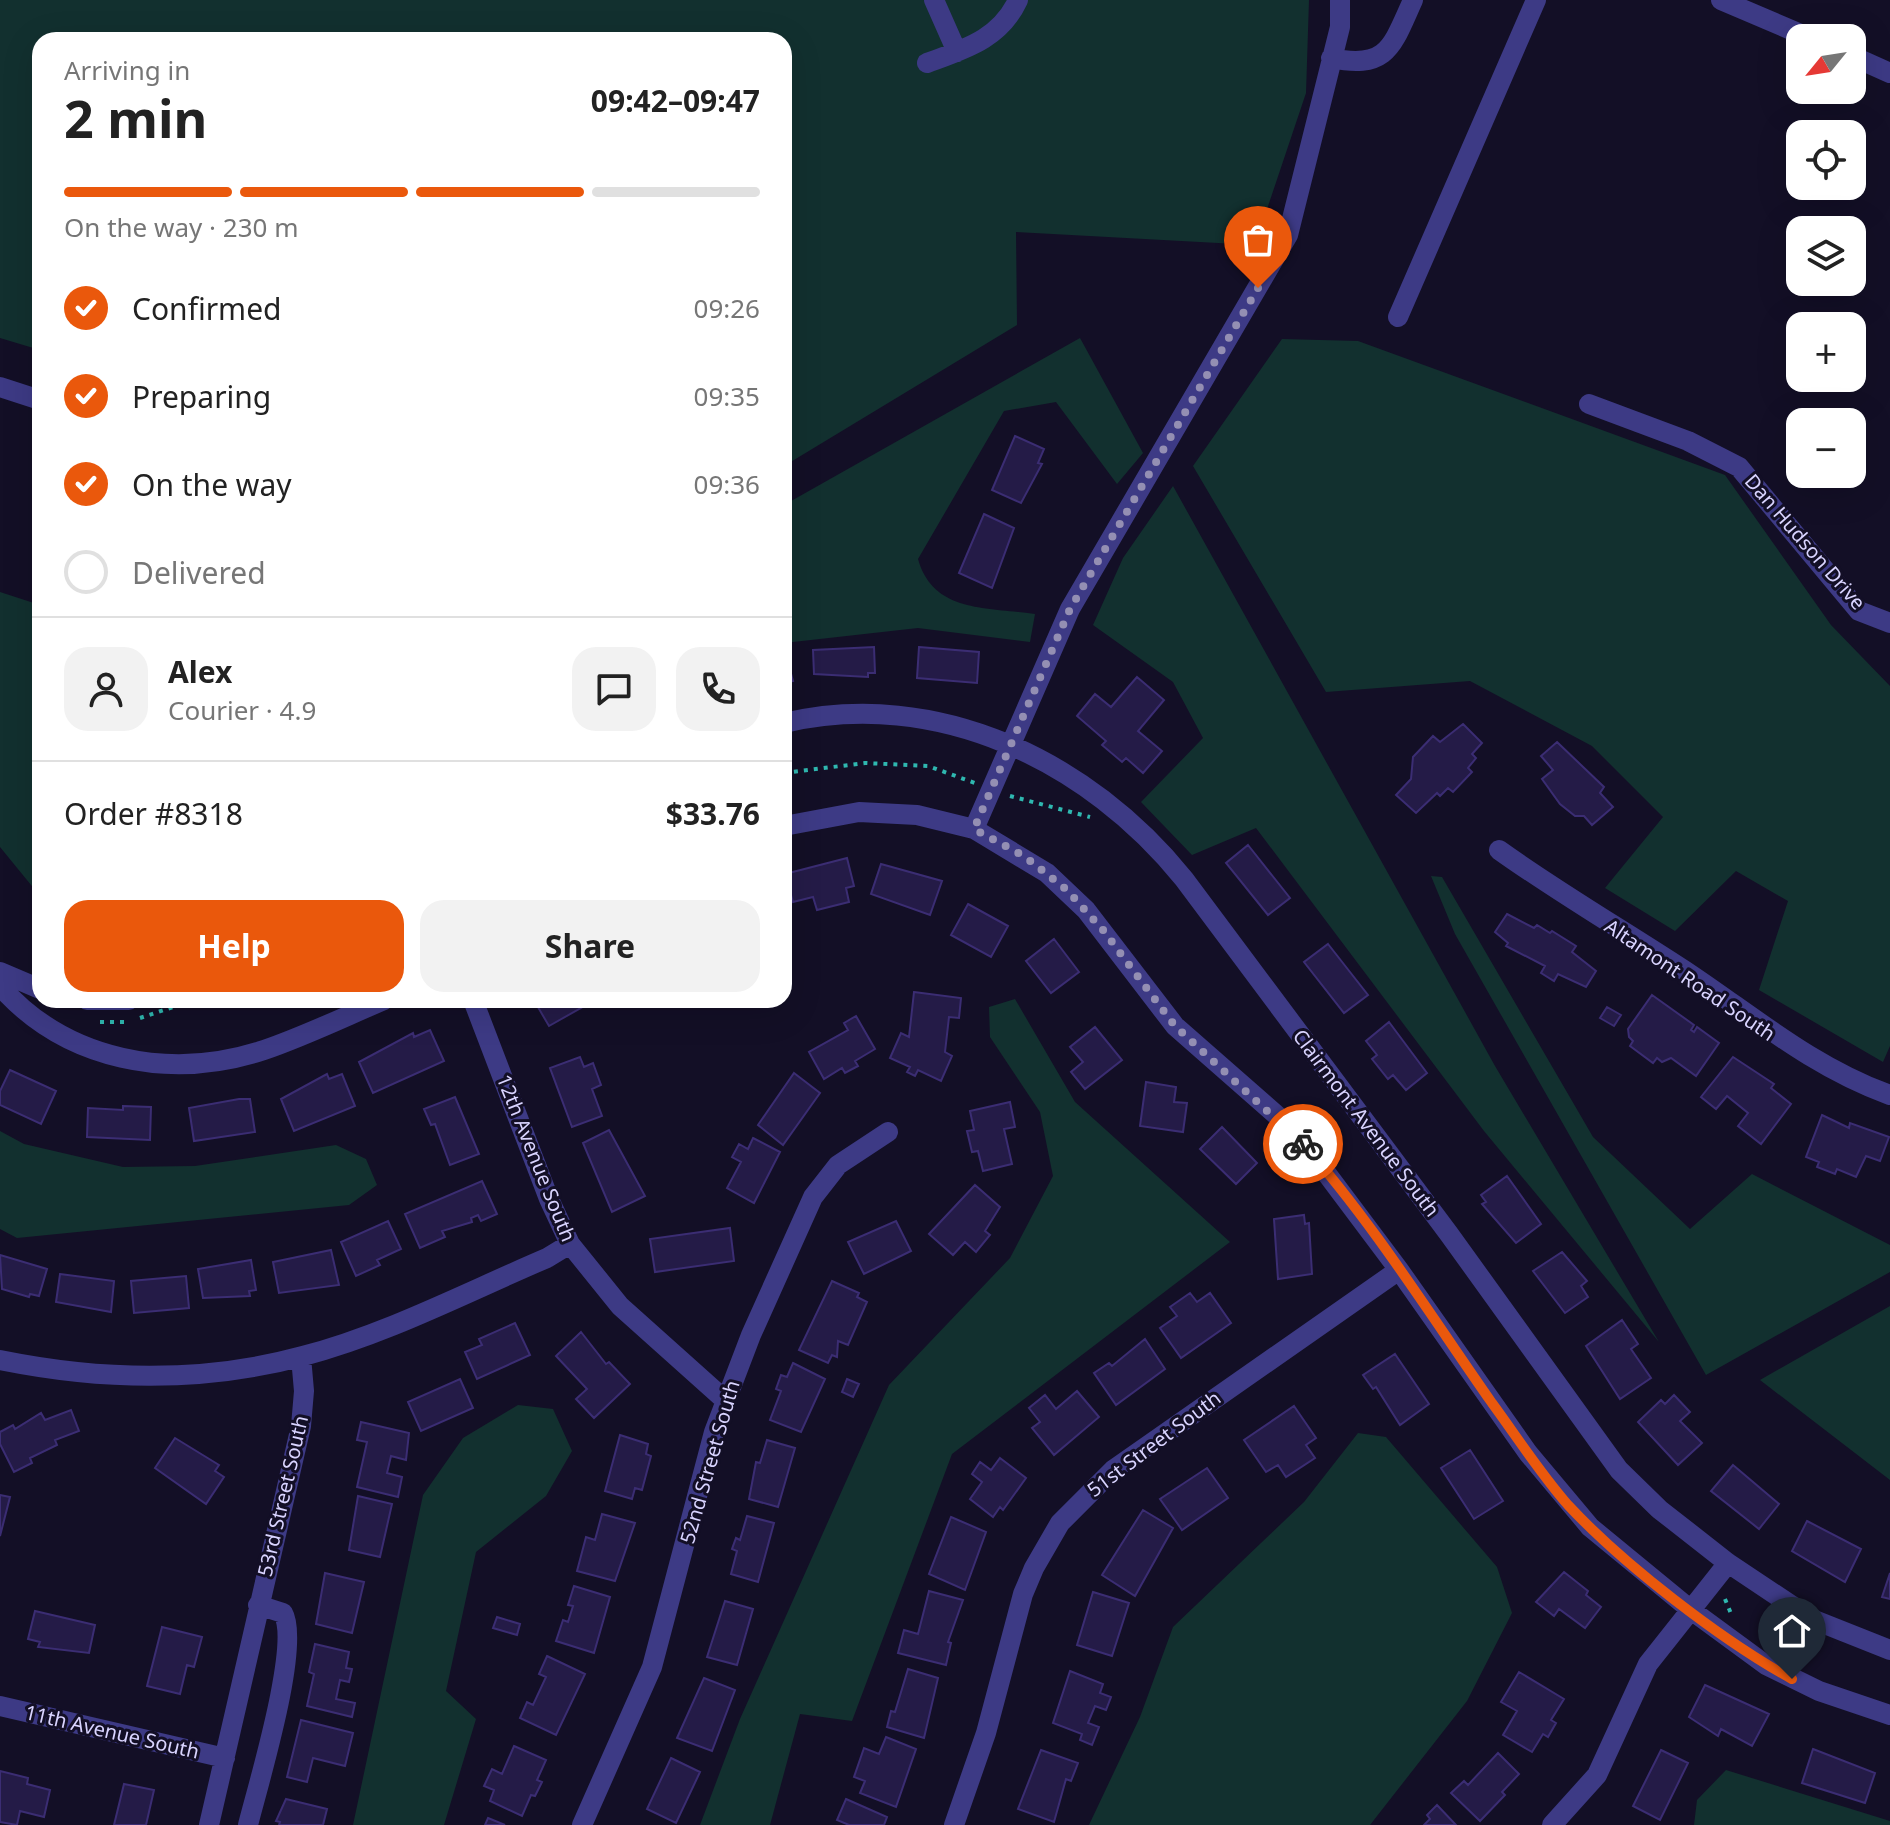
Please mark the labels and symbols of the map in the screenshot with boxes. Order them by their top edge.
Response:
north arrow [1786,24,1866,104]
pin [1224,206,1292,288]
street label: Dan Hudson Drive [1739,468,1872,615]
street label: Altamont Road South [1600,912,1781,1047]
street label: Clairmont Avenue South [1287,1023,1446,1222]
street label: 12th Avenue South [491,1070,582,1245]
courier [1263,1104,1343,1184]
street label: 52nd Street South [673,1377,746,1547]
street label: 51st Street South [1081,1384,1226,1503]
street label: 53rd Street South [251,1413,314,1579]
pin [1758,1597,1826,1679]
street label: 11th Avenue South [22,1698,202,1765]

